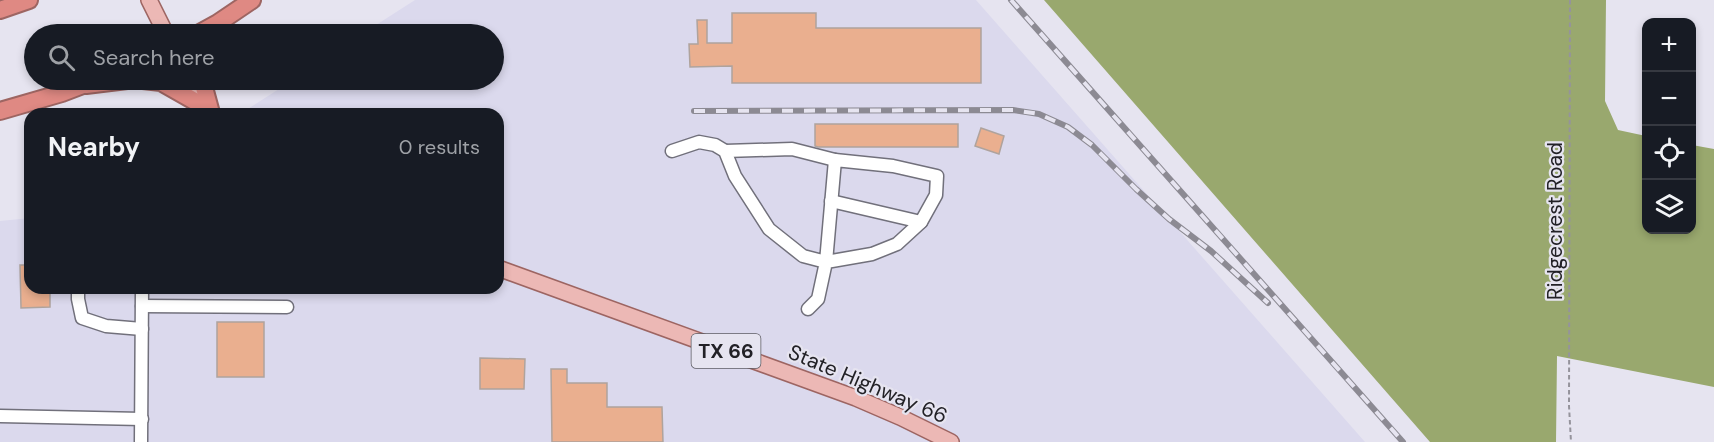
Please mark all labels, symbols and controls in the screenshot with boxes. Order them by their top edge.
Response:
map controls [1642,18,1696,234]
button: + [1642,18,1696,72]
search box [24,24,504,90]
icon: search [45,41,78,74]
text: Search here [93,43,214,72]
button: − [1642,72,1696,126]
button: locate [1642,126,1696,180]
text: Nearby [48,130,140,164]
text: 0 results [399,134,480,160]
street label: Ridgecrest Road [1541,142,1569,300]
button: layers [1642,180,1696,234]
road number: TX 66 [692,334,760,368]
street label: State Highway 66 [784,338,952,430]

